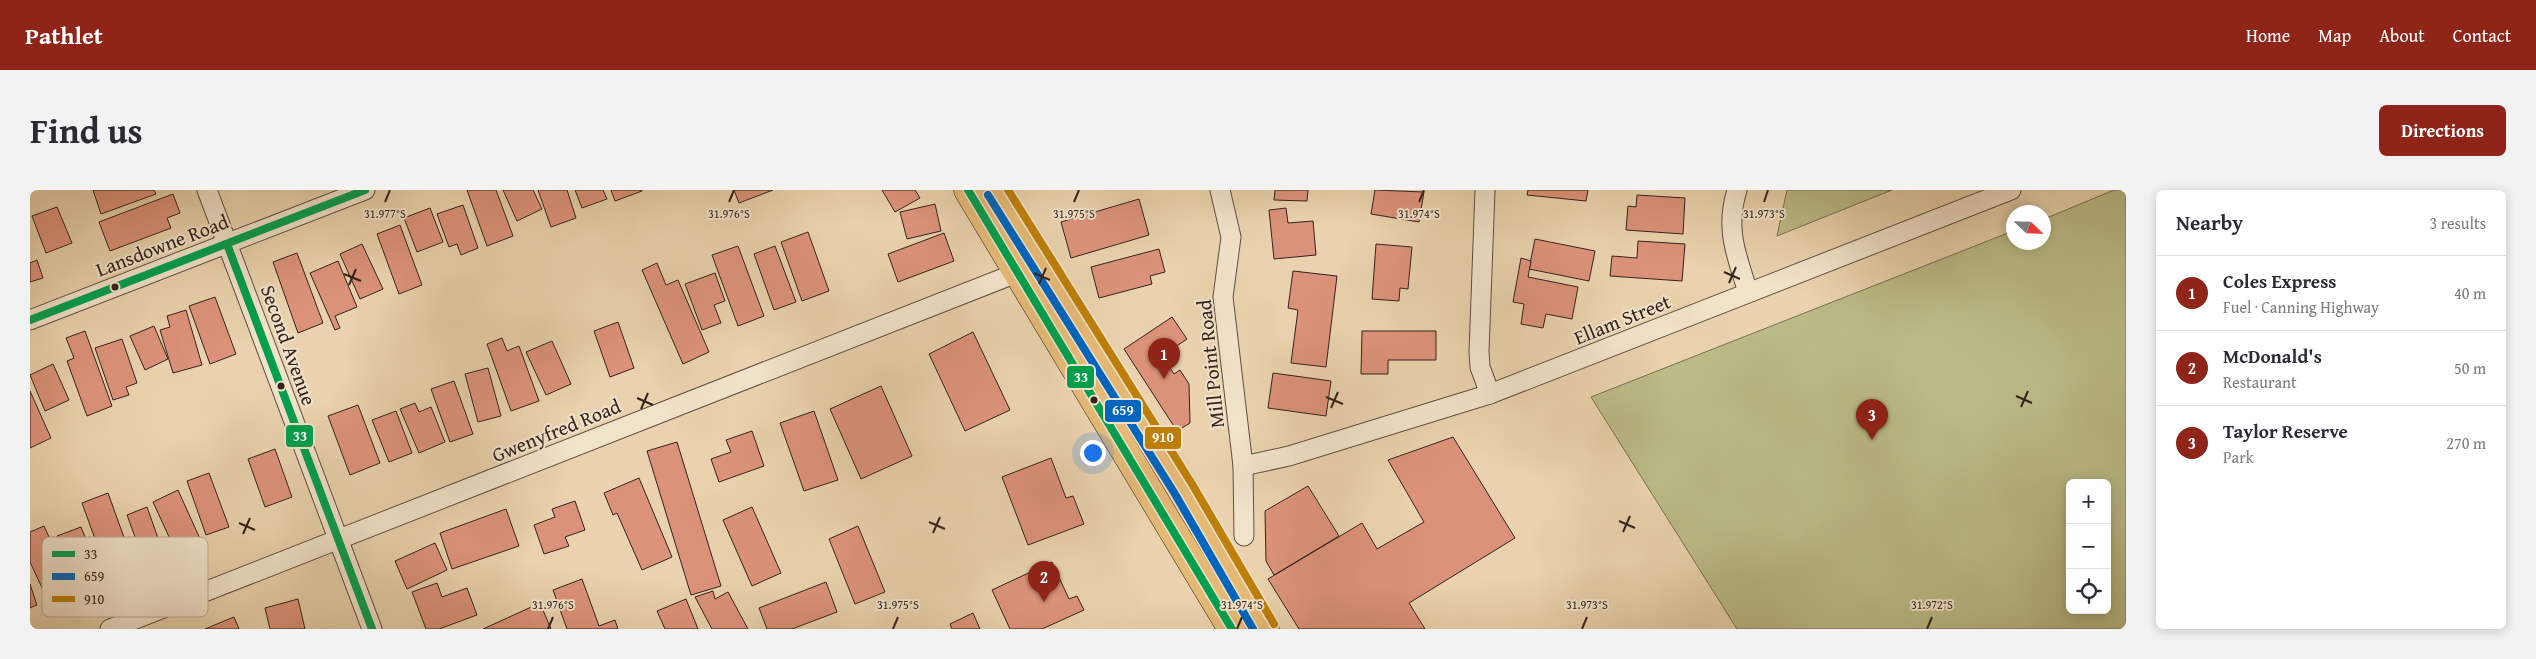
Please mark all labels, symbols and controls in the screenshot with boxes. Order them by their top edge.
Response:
text: Pathlet [25,18,103,53]
text: Home [2246,22,2290,49]
text: Map [2318,22,2351,49]
text: About [2379,22,2425,49]
text: Contact [2453,22,2511,49]
text: Find us [30,105,143,156]
button: Directions [2379,105,2506,156]
text: 31.977°S [364,205,406,222]
text: 31.976°S [708,205,750,222]
text: 31.975°S [1053,205,1095,222]
text: 31.974°S [1398,205,1440,222]
text: 31.973°S [1743,205,1785,222]
north arrow [2006,205,2051,250]
street label: Lansdowne Road [91,206,233,284]
text: Nearby [2176,207,2243,238]
text: 3 results [2429,211,2486,235]
text: Coles Express [2223,267,2337,295]
street label: Second Avenue [254,281,324,409]
text: 1 [2188,281,2196,305]
text: 40 m [2454,281,2486,305]
unlabelled marker [110,282,120,292]
street label: Ellam Street [1569,286,1675,352]
text: Fuel · Canning Highway [2223,295,2379,319]
street label: Mill Point Road [1189,298,1231,430]
pin: 1 [1148,338,1180,379]
text: McDonald's [2223,342,2322,370]
text: 2 [2188,356,2196,380]
text: 50 m [2454,356,2486,380]
line badge: 33 [1066,365,1095,389]
text: 33 [1074,367,1088,387]
text: Restaurant [2223,370,2297,394]
unlabelled marker [276,381,286,391]
street label: Gwenyfred Road [487,391,625,469]
unlabelled marker [1089,395,1099,405]
line badge: 659 [1104,399,1142,423]
pin: 3 [1856,399,1888,440]
text: 659 [1112,400,1134,420]
text: Taylor Reserve [2223,417,2348,445]
line badge: 33 [285,424,314,448]
text: 33 [293,426,307,446]
line badge: 910 [1144,426,1182,450]
text: 910 [1152,427,1174,447]
text: 3 [2188,431,2196,455]
text: 270 m [2446,431,2486,455]
your location [1080,440,1106,466]
text: Park [2223,445,2254,469]
map controls [2066,479,2111,614]
button: + [2066,479,2111,524]
button: − [2066,524,2111,569]
legend [42,537,208,617]
text: 33 [84,544,97,564]
pin: 2 [1028,561,1060,602]
text: 659 [84,566,104,586]
button: locate [2066,569,2111,614]
text: 910 [84,589,104,609]
text: 31.976°S [532,596,574,613]
text: 31.975°S [877,596,919,613]
text: 31.974°S [1221,596,1263,613]
text: 31.973°S [1566,596,1608,613]
text: 31.972°S [1911,596,1953,613]

